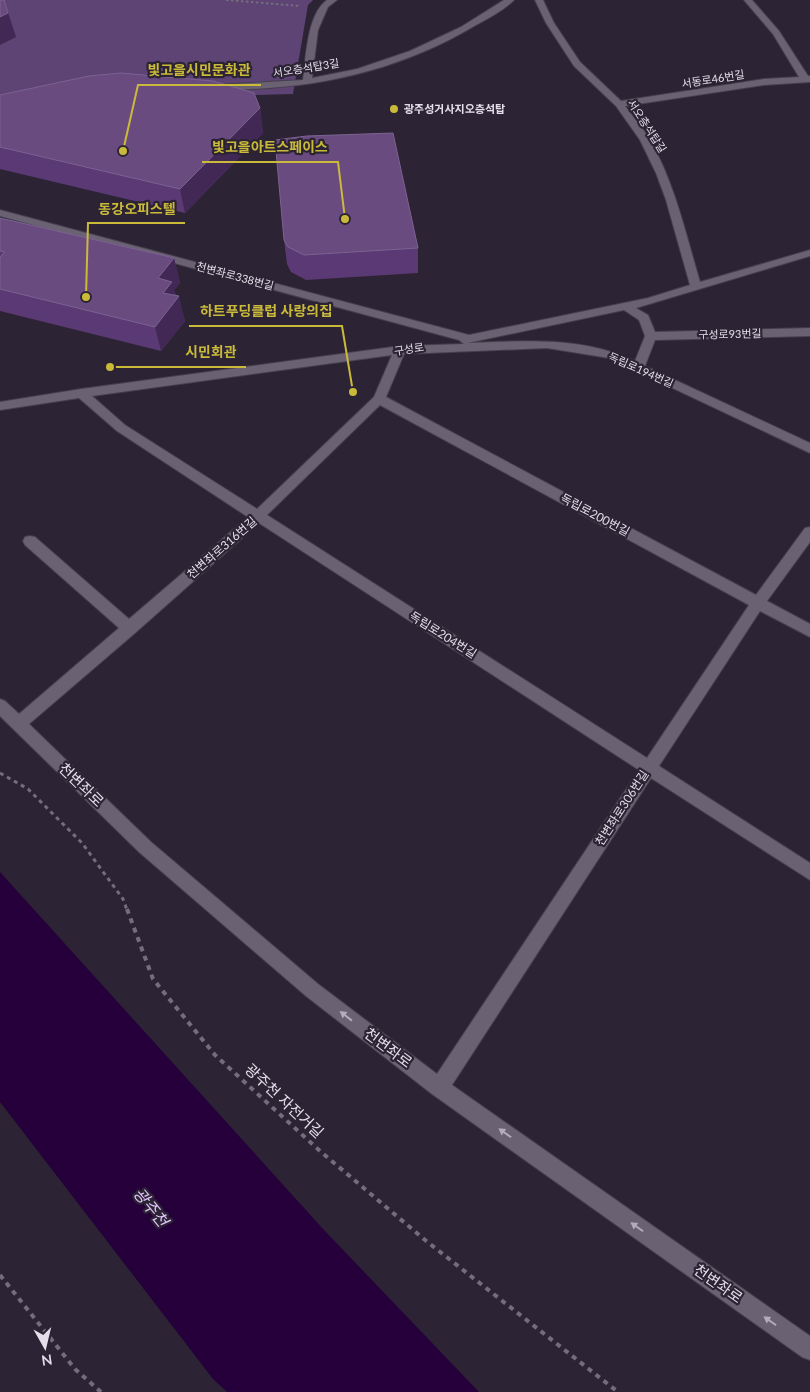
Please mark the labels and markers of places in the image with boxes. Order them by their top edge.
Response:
callout: 빛고을시민문화관 [138,56,261,85]
place label: 광주성거사지오층석탑 [404,102,505,115]
marker: 광주성거사지오층석탑 [388,103,400,115]
callout: 빛고을아트스페이스 [202,133,338,162]
callout: 동강오피스텔 [88,194,185,223]
callout: 하트푸딩클럽 사랑의집 [189,297,342,326]
callout: 시민회관 [175,338,246,367]

